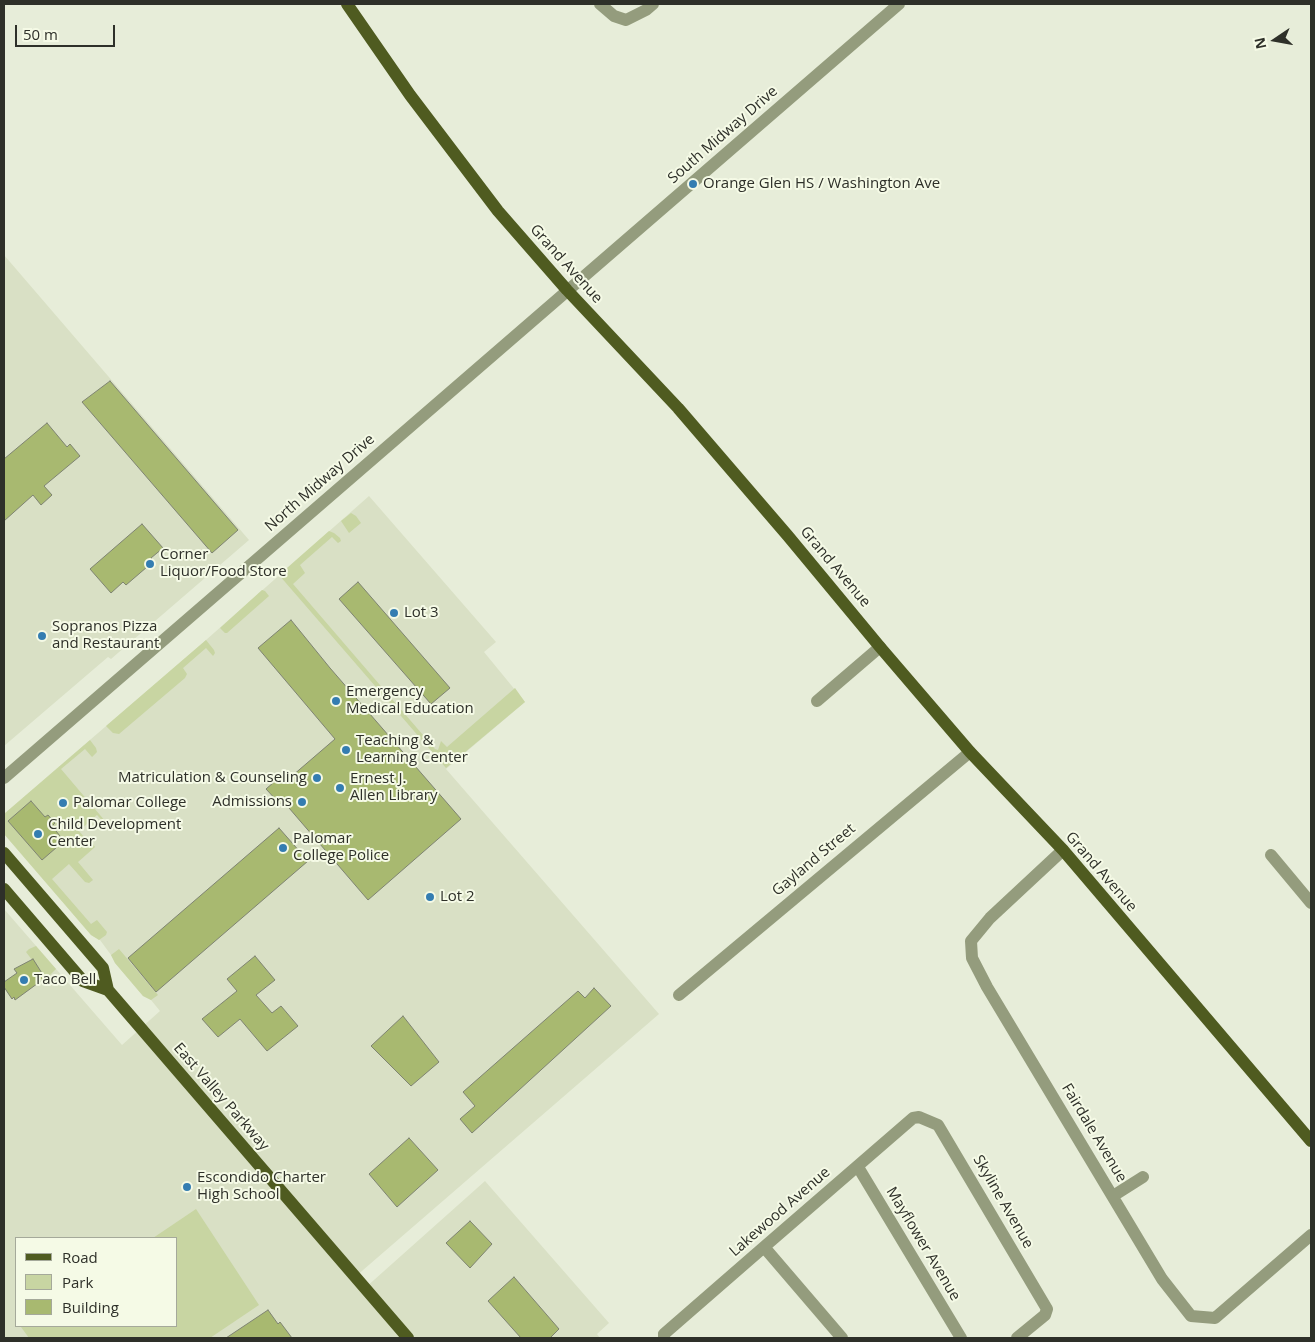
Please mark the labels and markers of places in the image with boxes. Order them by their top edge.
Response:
place label: Orange Glen HS / Washington Ave [703,175,940,193]
marker: Orange Glen HS / Washington Ave [687,178,699,190]
place label: Corner Liquor/Food Store [160,546,287,581]
marker: Corner Liquor/Food Store [144,558,156,570]
place label: Lot 3 [404,604,439,622]
marker: Lot 3 [388,607,400,619]
place label: Sopranos Pizza and Restaurant [52,618,159,653]
marker: Sopranos Pizza and Restaurant [36,630,48,642]
place label: Emergency Medical Education [346,683,474,718]
marker: Emergency Medical Education [330,695,342,707]
place label: Teaching & Learning Center [356,732,468,767]
marker: Teaching & Learning Center [340,744,352,756]
place label: Matriculation & Counseling [118,769,307,787]
place label: Ernest J. Allen Library [350,770,437,805]
marker: Matriculation & Counseling [311,772,323,784]
marker: Ernest J. Allen Library [334,782,346,794]
place label: Admissions [212,793,292,811]
place label: Palomar College [73,794,186,812]
marker: Admissions [296,796,308,808]
marker: Palomar College [57,797,69,809]
place label: Child Development Center [48,816,181,851]
marker: Child Development Center [32,828,44,840]
place label: Palomar College Police [293,830,389,865]
marker: Palomar College Police [277,842,289,854]
place label: Lot 2 [440,888,475,906]
marker: Lot 2 [424,891,436,903]
place label: Taco Bell [34,971,96,989]
marker: Taco Bell [18,974,30,986]
place label: Escondido Charter High School [197,1169,326,1204]
marker: Escondido Charter High School [181,1181,193,1193]

